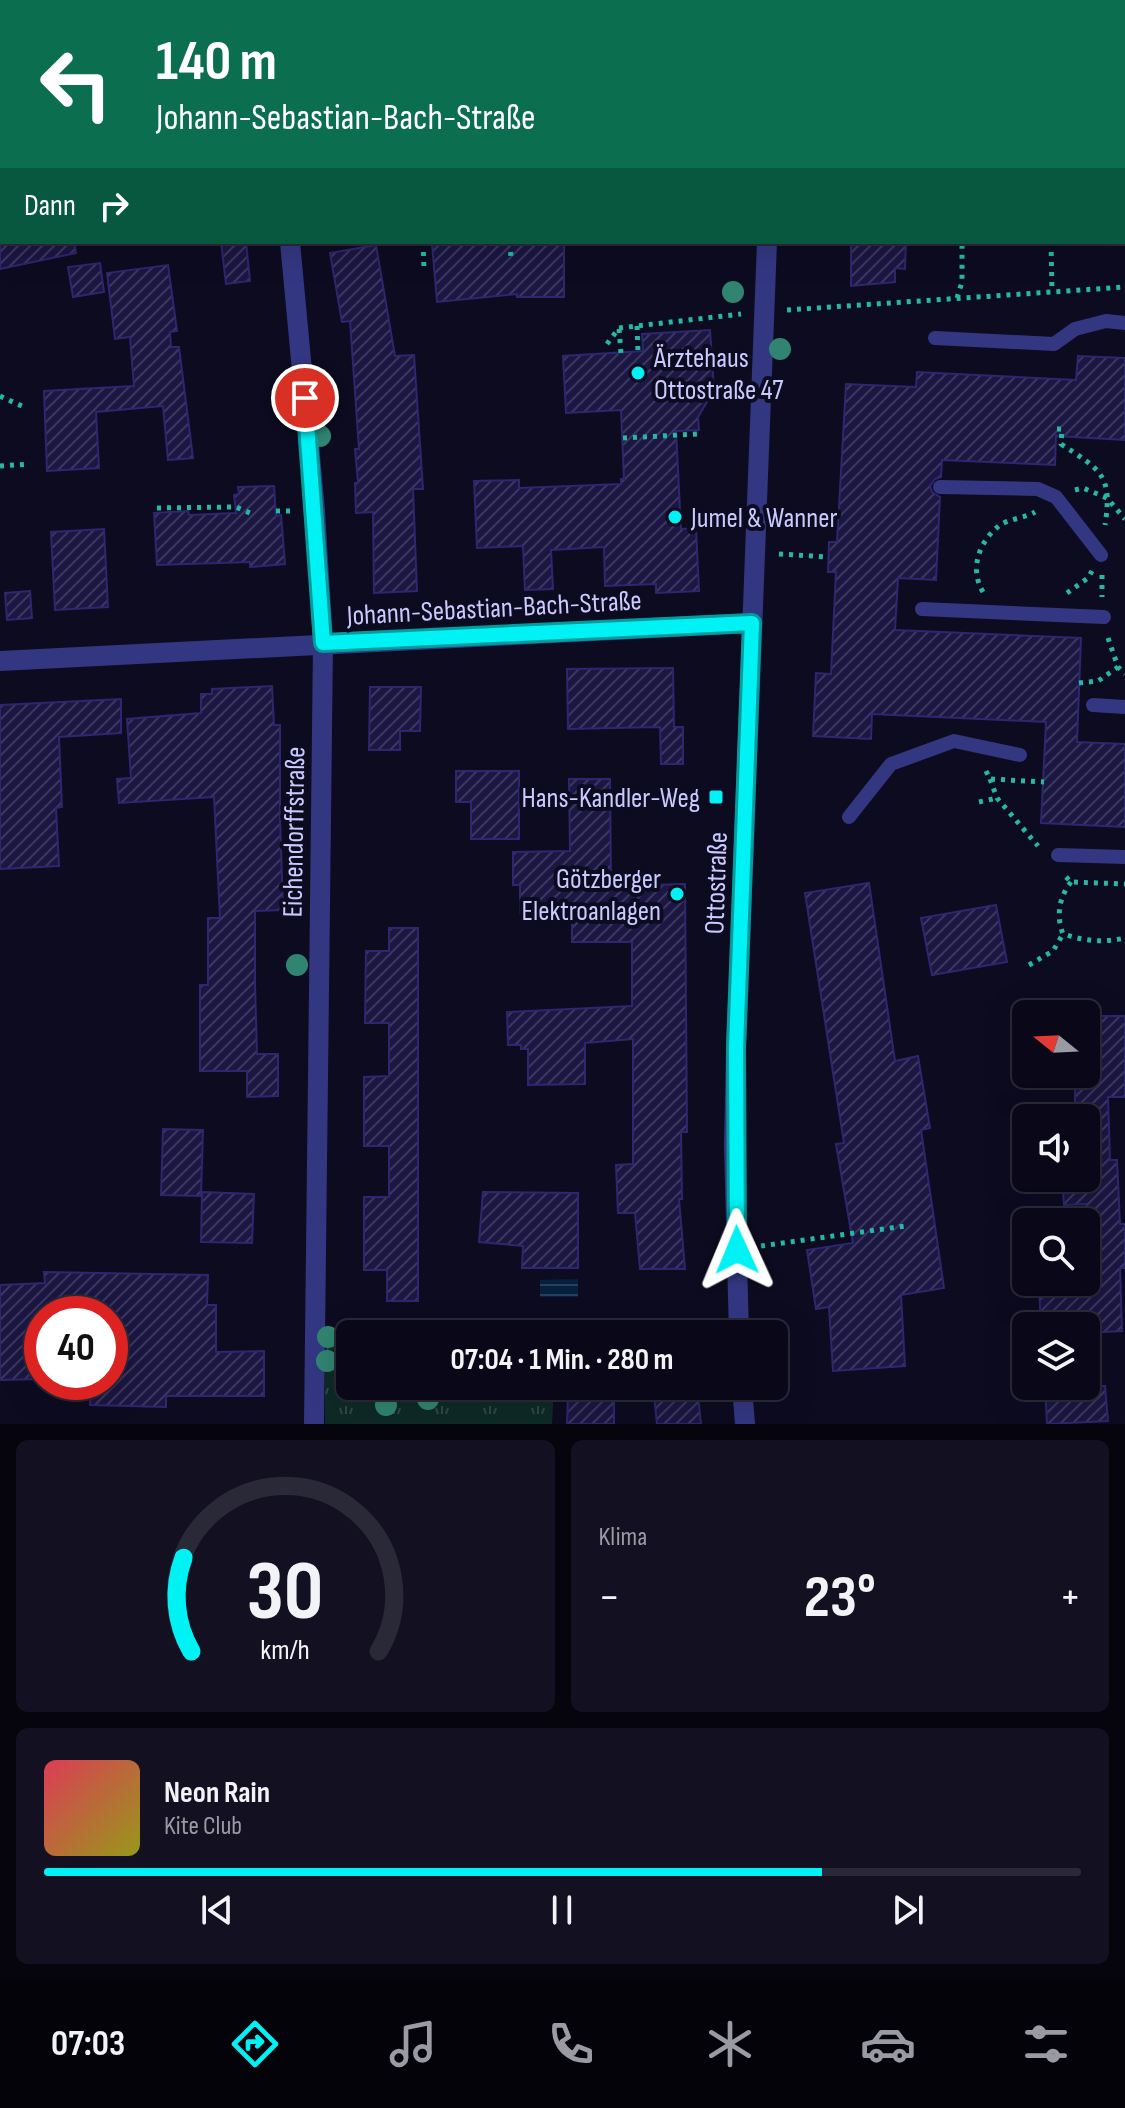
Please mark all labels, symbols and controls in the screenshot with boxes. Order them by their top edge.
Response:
text: 140 m [156,29,277,96]
icon: left [24,32,128,136]
text: Johann-Sebastian-Bach-Straße [156,97,535,140]
icon: right [92,184,136,228]
text: Dann [24,188,76,224]
place label: Ärztehaus Ottostraße 47 [653,342,783,407]
pin [271,364,339,432]
marker: Ärztehaus Ottostraße 47 [629,364,647,382]
icon: arrive [283,376,327,420]
place label: Jumel & Wanner [690,502,837,535]
marker: Jumel & Wanner [666,508,684,526]
street label: Johann-Sebastian-Bach-Straße [345,584,642,633]
street label: Eichendorffstraße [277,746,312,918]
place label: Hans-Kandler-Weg [522,782,700,815]
marker: Hans-Kandler-Weg [707,788,725,806]
street label: Ottostraße [698,831,735,935]
place label: Götzberger Elektroanlagen [522,863,661,928]
marker: Götzberger Elektroanlagen [668,885,686,903]
north arrow [1012,1000,1100,1088]
map controls [1012,1000,1100,1400]
button: sound [1012,1104,1100,1192]
position arrow [695,1208,779,1292]
button: search [1012,1208,1100,1296]
speed limit sign: 40 [24,1296,128,1400]
button: layers [1012,1312,1100,1400]
text: 07:04 · 1 Min. · 280 m [450,1342,674,1378]
text: Klima [599,1522,647,1553]
text: 30 [247,1543,324,1643]
text: 23° [804,1562,876,1634]
text: − [599,1571,620,1624]
text: + [1059,1571,1081,1624]
text: km/h [261,1633,310,1668]
text: Neon Rain [164,1775,270,1811]
text: Kite Club [164,1811,242,1842]
icon: previous [195,1888,239,1932]
icon: pause [540,1888,584,1932]
icon: next [886,1888,930,1932]
icon: directions [227,2016,283,2072]
icon: music [385,2016,441,2072]
icon: phone [543,2016,599,2072]
icon: climate [702,2016,758,2072]
icon: car [860,2016,916,2072]
icon: filters [1018,2016,1074,2072]
text: 07:03 [51,2023,125,2066]

